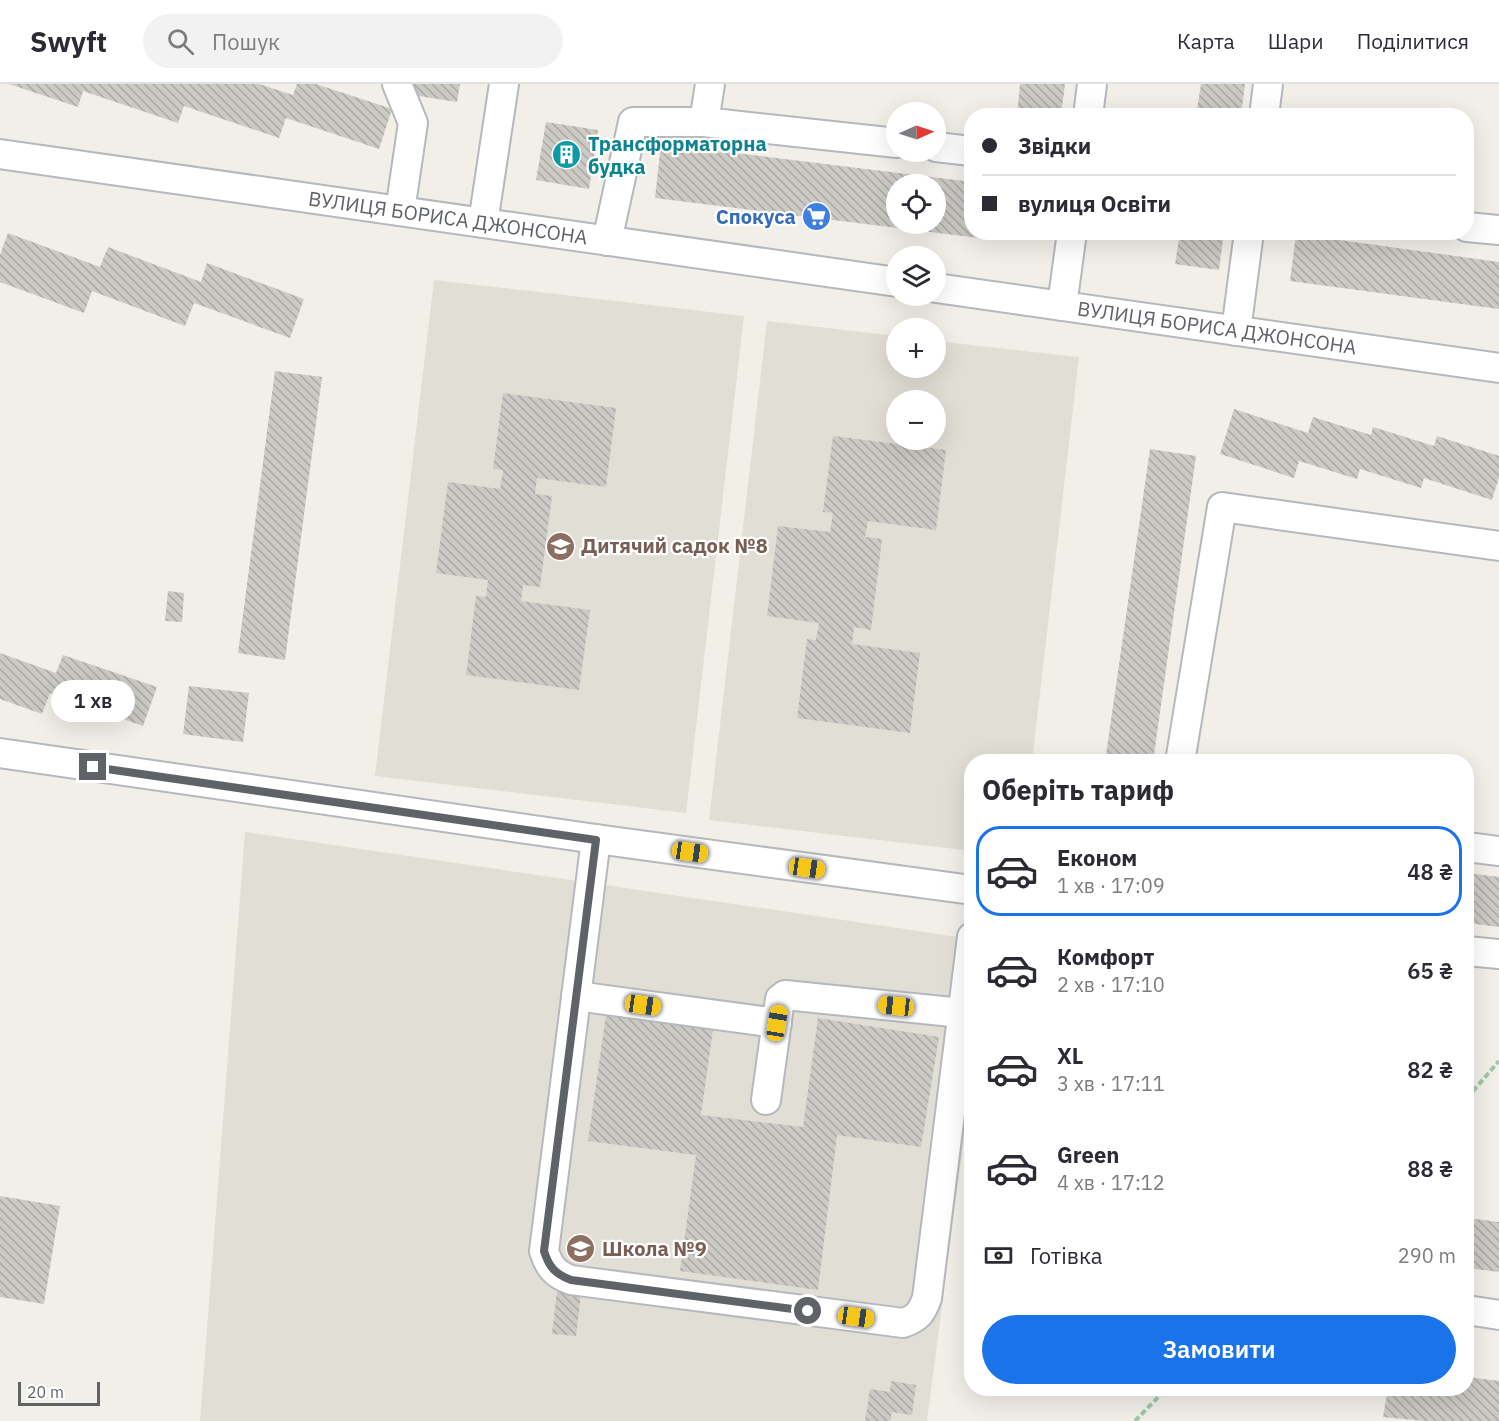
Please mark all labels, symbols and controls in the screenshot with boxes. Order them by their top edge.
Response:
search box [143,14,563,68]
text: Swyft [30,23,107,60]
icon: search [164,25,197,58]
text: Пошук [212,27,280,56]
text: Карта [1177,27,1235,55]
text: Шари [1268,27,1324,55]
text: Поділитися [1357,27,1469,55]
north arrow [886,102,946,162]
map controls [886,102,946,450]
place label: Трансформаторна будка [588,130,767,180]
text: Звідки [1018,131,1091,160]
building icon: Трансформаторна будка [551,139,583,171]
button: locate [886,174,946,234]
street label: ВУЛИЦЯ БОРИСА ДЖОНСОНА [307,185,590,251]
text: вулиця Освіти [1018,189,1171,218]
supermarket icon: Спокуса [801,201,833,233]
place label: Спокуса [716,203,796,230]
button: layers [886,246,946,306]
street label: ВУЛИЦЯ БОРИСА ДЖОНСОНА [1076,295,1359,361]
button: + [886,318,946,378]
button: − [886,390,946,450]
school or university icon: Дитячий садок №8 [544,530,576,562]
place label: Дитячий садок №8 [581,532,768,559]
callout: 1 хв [51,680,135,722]
text: 1 хв [73,687,113,714]
route end [79,753,106,780]
text: Оберіть тариф [982,772,1174,807]
car [671,841,709,863]
text: Економ [1057,843,1137,872]
icon: car [985,844,1039,898]
car [788,857,826,879]
text: 48 ₴ [1407,857,1453,886]
text: 1 хв · 17:09 [1057,872,1165,899]
text: Комфорт [1057,942,1154,971]
icon: car [985,943,1039,997]
text: 65 ₴ [1407,956,1453,985]
text: 2 хв · 17:10 [1057,971,1165,998]
car [624,994,662,1016]
car [877,995,915,1017]
car [765,1004,789,1042]
text: XL [1057,1041,1083,1070]
icon: car [985,1042,1039,1096]
text: 82 ₴ [1407,1055,1453,1084]
text: 3 хв · 17:11 [1057,1070,1165,1097]
text: Green [1057,1140,1119,1169]
icon: car [985,1141,1039,1195]
text: 88 ₴ [1407,1154,1453,1183]
text: 4 хв · 17:12 [1057,1169,1165,1196]
school or university icon: Школа №9 [565,1233,597,1265]
place label: Школа №9 [602,1235,707,1262]
icon: cash [982,1239,1015,1272]
text: Готівка [1030,1241,1103,1270]
text: 290 m [1398,1242,1456,1269]
route start [794,1297,821,1324]
car [837,1306,875,1328]
button: Замовити [982,1315,1456,1384]
scale bar [18,1379,100,1406]
text: 20 m [27,1382,64,1402]

